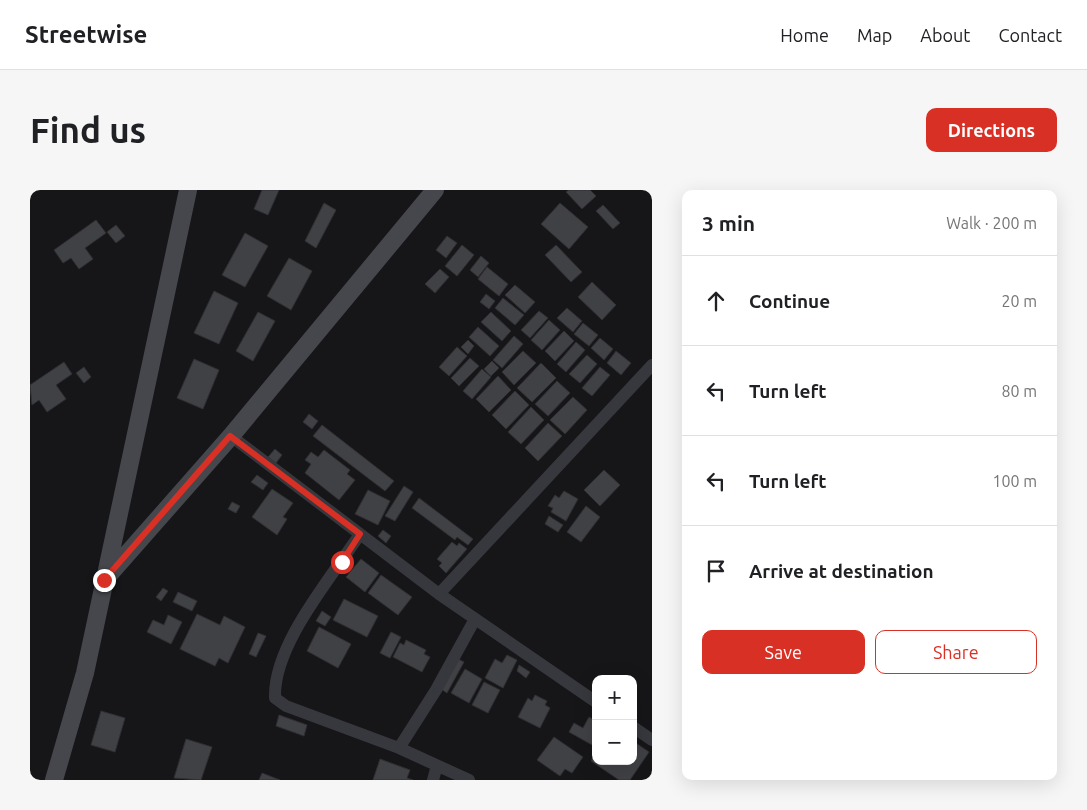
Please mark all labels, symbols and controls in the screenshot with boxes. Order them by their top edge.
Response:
text: Streetwise [25,21,147,48]
text: Home [780,25,829,45]
text: Map [857,25,892,45]
text: About [920,25,970,45]
text: Contact [998,25,1062,45]
button: Directions [926,108,1057,152]
text: Find us [30,110,146,150]
text: 3 min [702,211,755,235]
text: Walk · 200 m [946,214,1037,232]
icon: ahead [702,287,730,315]
text: Continue [749,290,830,312]
text: 20 m [1001,292,1037,310]
icon: left [702,377,730,405]
text: Turn left [749,380,827,402]
text: 80 m [1001,382,1037,400]
icon: left [702,467,730,495]
text: Turn left [749,470,827,492]
text: 100 m [992,472,1037,490]
route start [331,551,354,574]
icon: arrive [702,557,730,585]
text: Arrive at destination [749,560,934,582]
route end [93,569,116,592]
button: Save [702,630,865,674]
button: Share [875,630,1037,674]
map controls [592,675,637,765]
button: + [592,675,637,720]
button: − [592,720,637,765]

